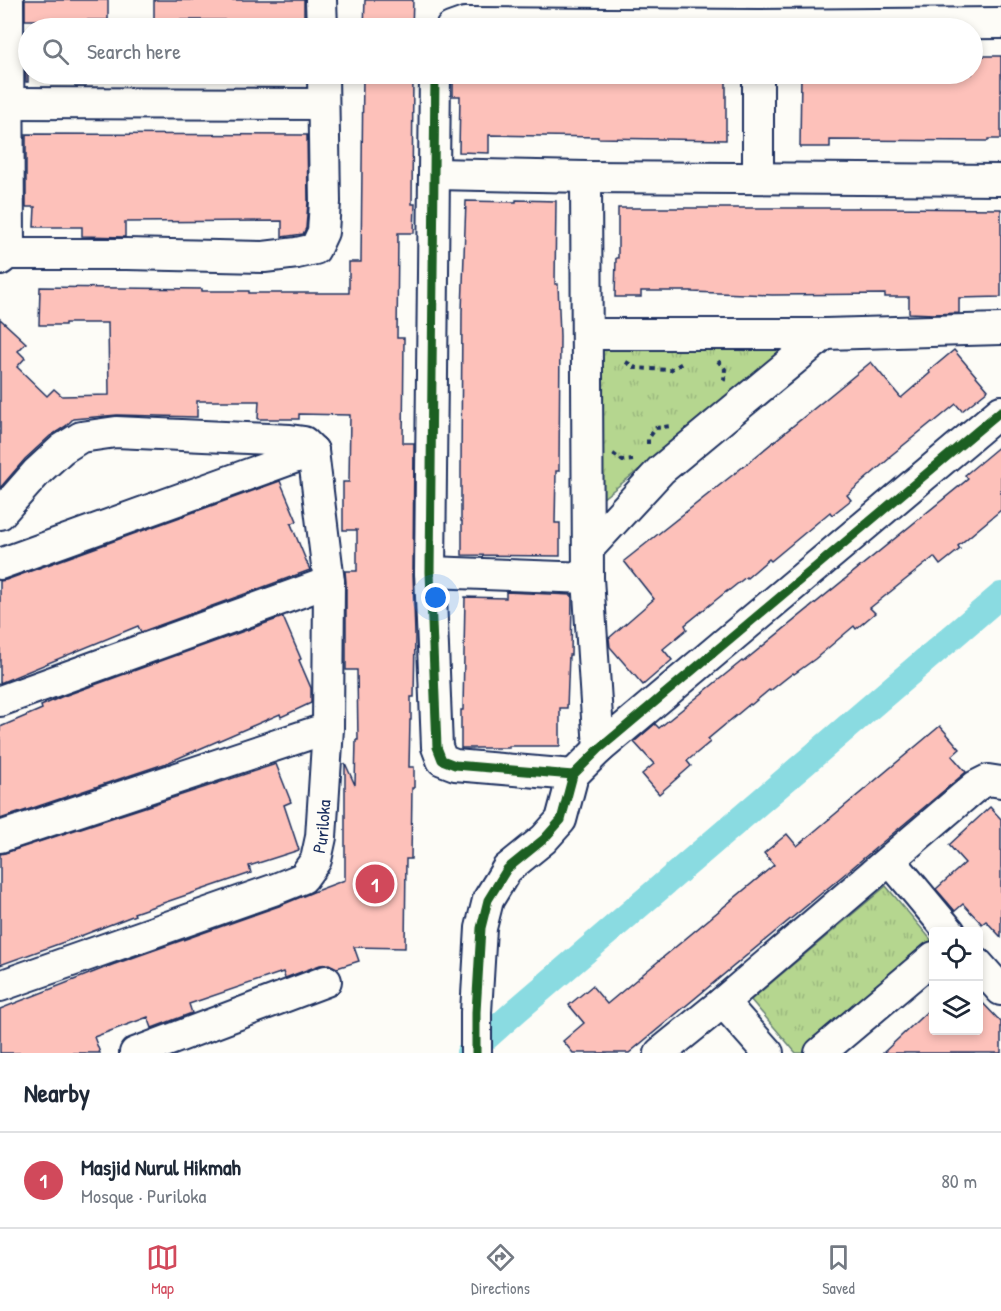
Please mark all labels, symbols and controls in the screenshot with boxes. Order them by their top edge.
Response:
search box [18,18,983,84]
icon: search [39,35,72,68]
text: Search here [87,36,181,66]
your location [421,583,450,612]
street label: Puriloka [305,799,336,855]
pin: 1 [356,862,394,906]
map controls [929,927,983,1035]
button: locate [929,927,983,981]
button: layers [929,981,983,1035]
text: Nearby [24,1075,90,1110]
text: Masjid Nurul Hikmah [81,1152,241,1182]
text: 1 [40,1167,47,1194]
text: 80 m [941,1167,977,1194]
text: Mosque · Puriloka [81,1182,206,1209]
tab: Map [146,1241,179,1299]
tab: Directions [471,1241,530,1299]
tab: Saved [822,1241,855,1299]

